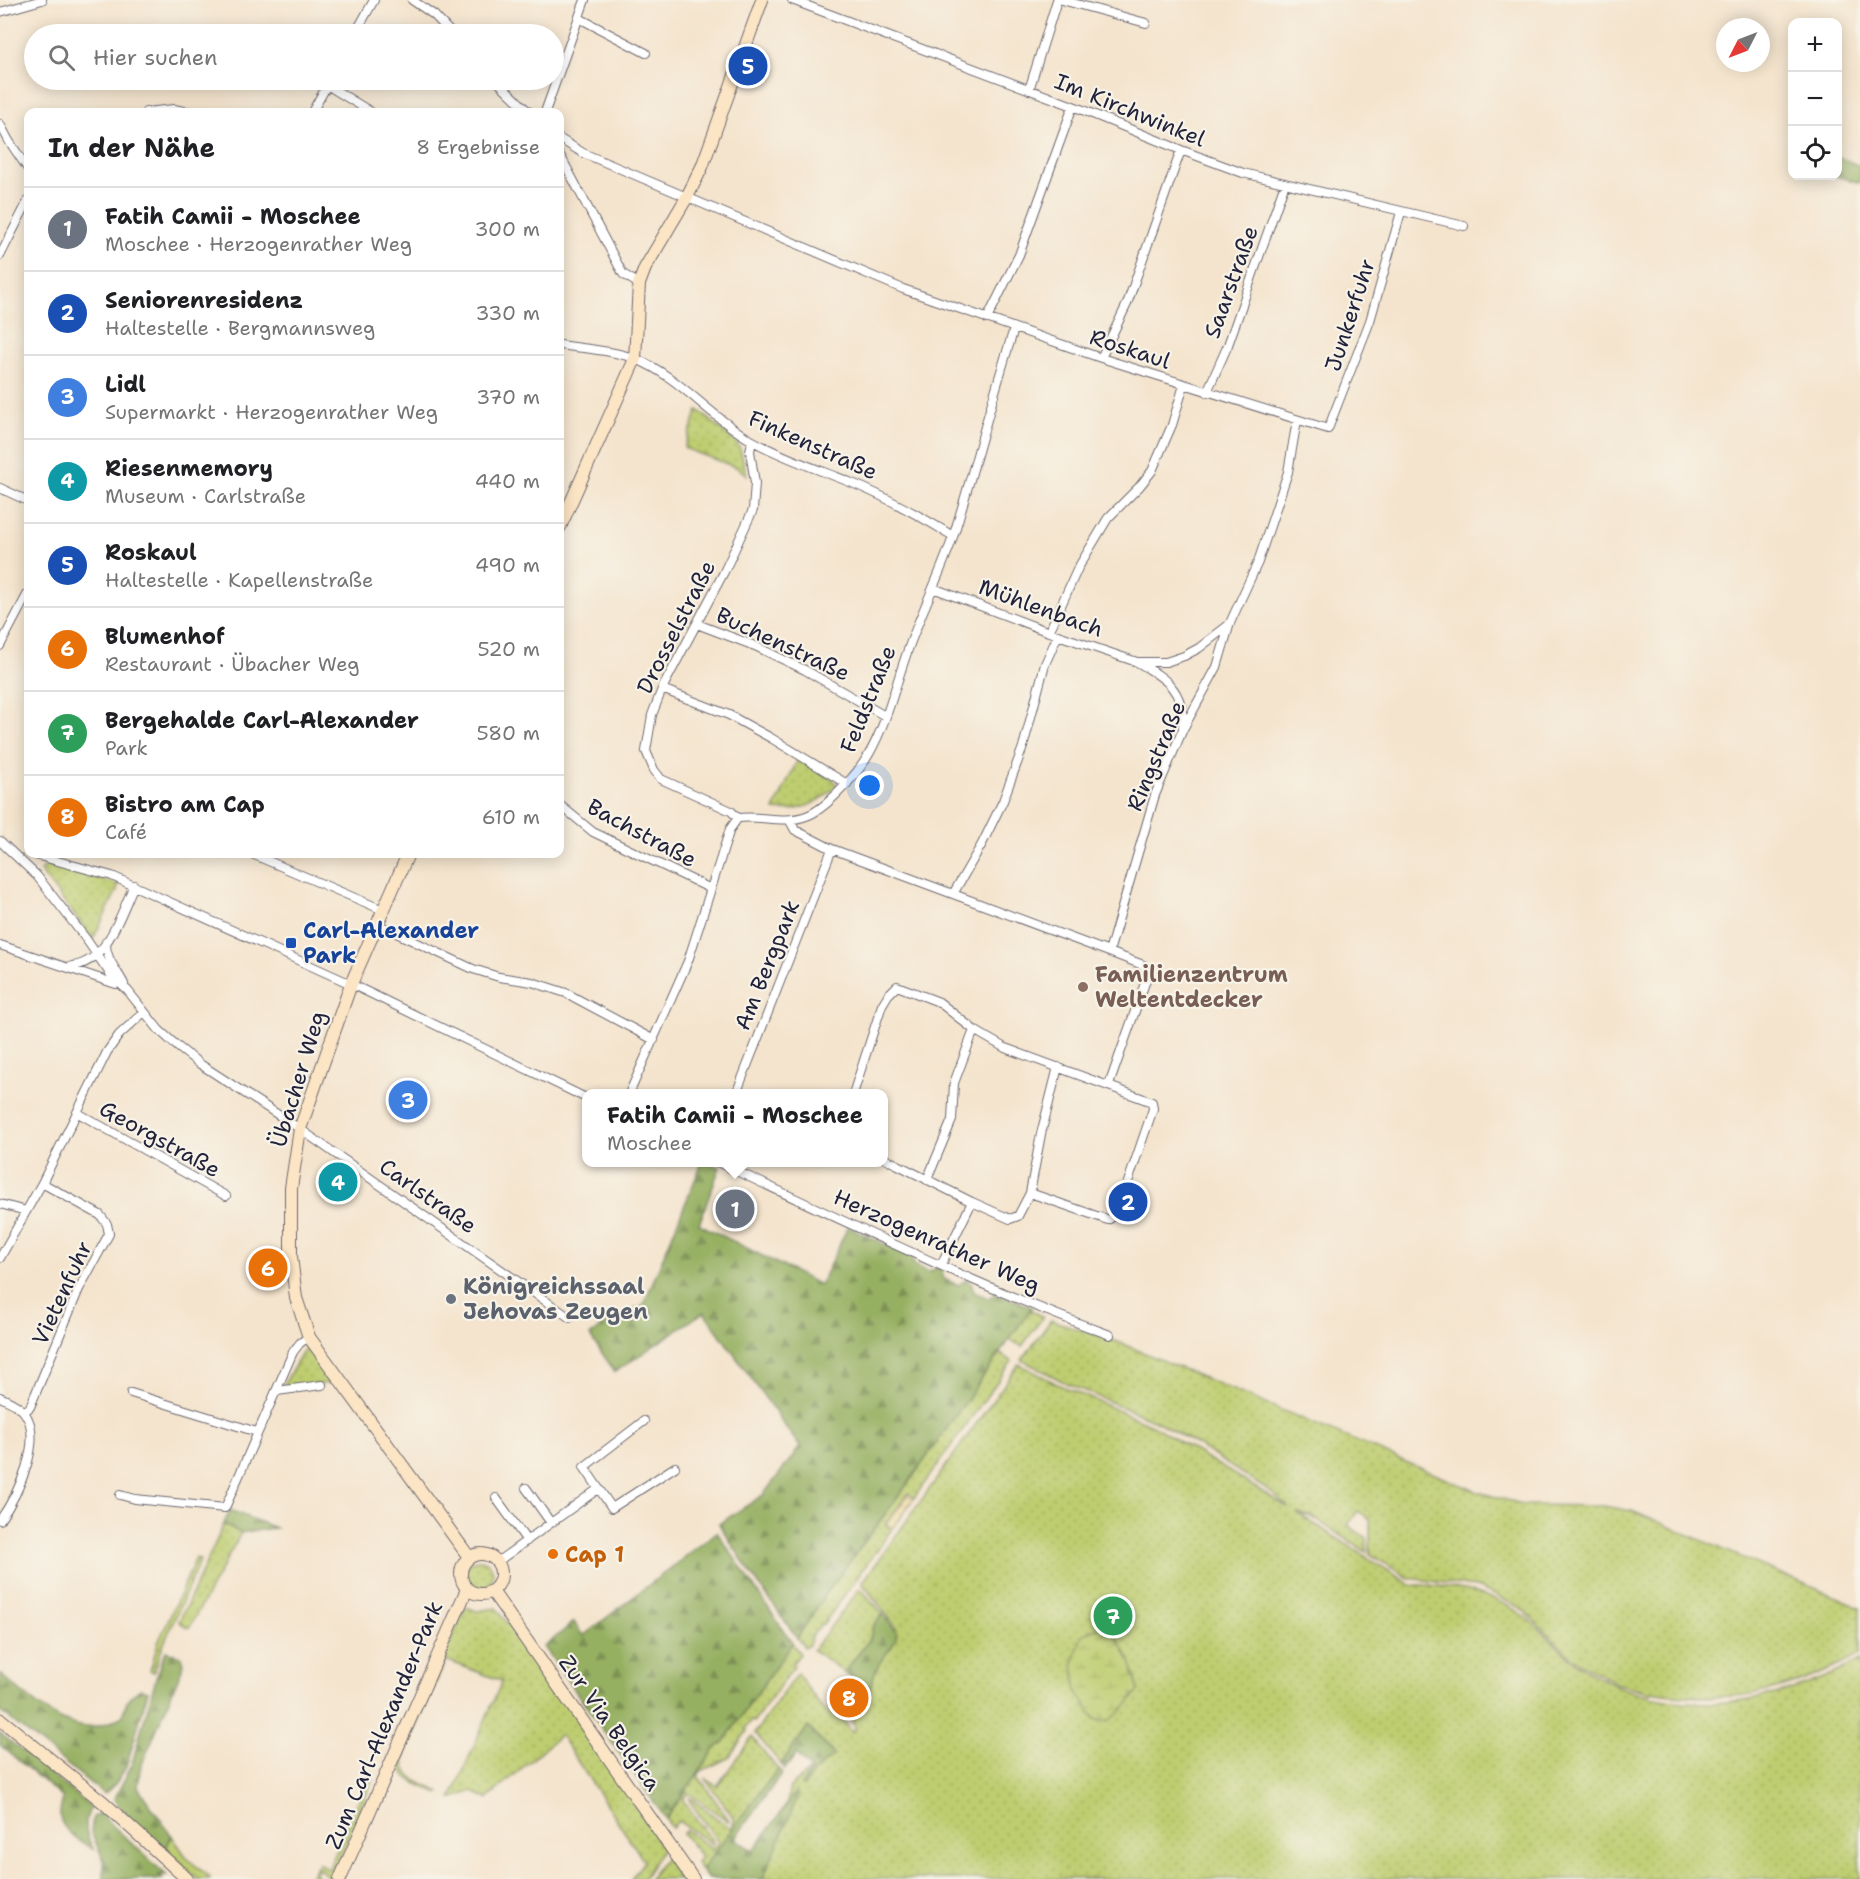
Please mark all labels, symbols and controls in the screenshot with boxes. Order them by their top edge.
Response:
north arrow [1716,18,1770,72]
map controls [1788,18,1842,180]
button: + [1788,18,1842,72]
search box [24,24,564,90]
icon: search [45,41,78,74]
text: Hier suchen [93,43,218,72]
pin: 5 [728,44,768,88]
street label: Im Kirchwinkel [1050,67,1210,154]
button: − [1788,72,1842,126]
button: locate [1788,126,1842,180]
text: In der Nähe [48,130,215,165]
text: 8 Ergebnisse [416,134,540,160]
text: Fatih Camii - Moschee [105,202,361,231]
text: 1 [63,216,72,242]
text: 300 m [474,216,540,242]
street label: Saarstraße [1197,222,1265,342]
text: Moschee · Herzogenrather Weg [105,231,412,257]
street label: Junkerfuhr [1318,255,1382,375]
text: Seniorenresidenz [105,286,303,315]
text: 2 [61,300,75,326]
text: 330 m [476,300,540,326]
text: Haltestelle · Bergmannsweg [105,315,375,341]
street label: Roskaul [1086,322,1174,376]
text: Lidl [105,370,146,399]
text: 3 [61,384,75,410]
text: 370 m [476,384,540,410]
text: Supermarkt · Herzogenrather Weg [105,399,438,425]
street label: Finkenstraße [744,404,882,486]
text: Riesenmemory [105,454,273,483]
text: 4 [61,468,75,494]
text: 440 m [475,468,540,494]
text: Museum · Carlstraße [105,483,306,509]
text: Roskaul [105,538,197,567]
text: 5 [61,552,74,578]
text: 490 m [475,552,540,578]
street label: Drosselstraße [630,555,722,699]
text: Haltestelle · Kapellenstraße [105,567,373,593]
street label: Mühlenbach [975,572,1107,644]
street label: Buchenstraße [711,600,855,688]
text: Blumenhof [105,622,225,651]
text: 6 [61,636,75,662]
text: 520 m [477,636,540,662]
street label: Feldstraße [833,641,903,757]
text: Restaurant · Übacher Weg [105,651,360,677]
street label: Ringstraße [1120,697,1192,815]
text: Bergehalde Carl-Alexander [105,706,419,735]
text: 7 [61,720,75,746]
text: 580 m [477,720,540,746]
text: Park [105,735,148,761]
your location [855,771,884,800]
text: Bistro am Cap [105,790,265,819]
street label: Bachstraße [582,792,702,874]
text: 8 [61,804,75,830]
text: 610 m [482,804,540,830]
text: Café [105,819,147,845]
street label: Am Bergpark [728,896,806,1034]
place label: Carl-Alexander Park [303,916,479,970]
marker: Carl-Alexander Park [284,936,298,950]
place label: Familienzentrum Weltentdecker [1095,960,1288,1014]
marker: Familienzentrum Weltentdecker [1076,980,1090,994]
street label: Übacher Weg [264,1007,332,1151]
pin: 3 [388,1078,428,1122]
popup [582,1089,888,1167]
street label: Georgstraße [94,1094,226,1184]
text: Fatih Camii - Moschee [607,1101,863,1130]
text: Moschee [607,1130,692,1156]
street label: Carlstraße [374,1152,482,1240]
pin: 4 [318,1160,358,1204]
pin: 2 [1108,1180,1148,1224]
street label: Herzogenrather Weg [829,1182,1045,1300]
pin: 1 [716,1186,754,1232]
street label: Vietenfuhr [25,1236,99,1350]
pin: 6 [248,1246,288,1290]
place label: Königreichssaal Jehovas Zeugen [463,1272,648,1326]
marker: Königreichssaal Jehovas Zeugen [444,1292,458,1306]
place label: Cap 1 [565,1540,624,1569]
marker: Cap 1 [546,1547,560,1561]
pin: 7 [1094,1594,1132,1638]
street label: Zum Carl-Alexander-Park [319,1597,449,1853]
street label: Zur Via Belgica [552,1649,668,1797]
pin: 8 [830,1676,868,1720]

